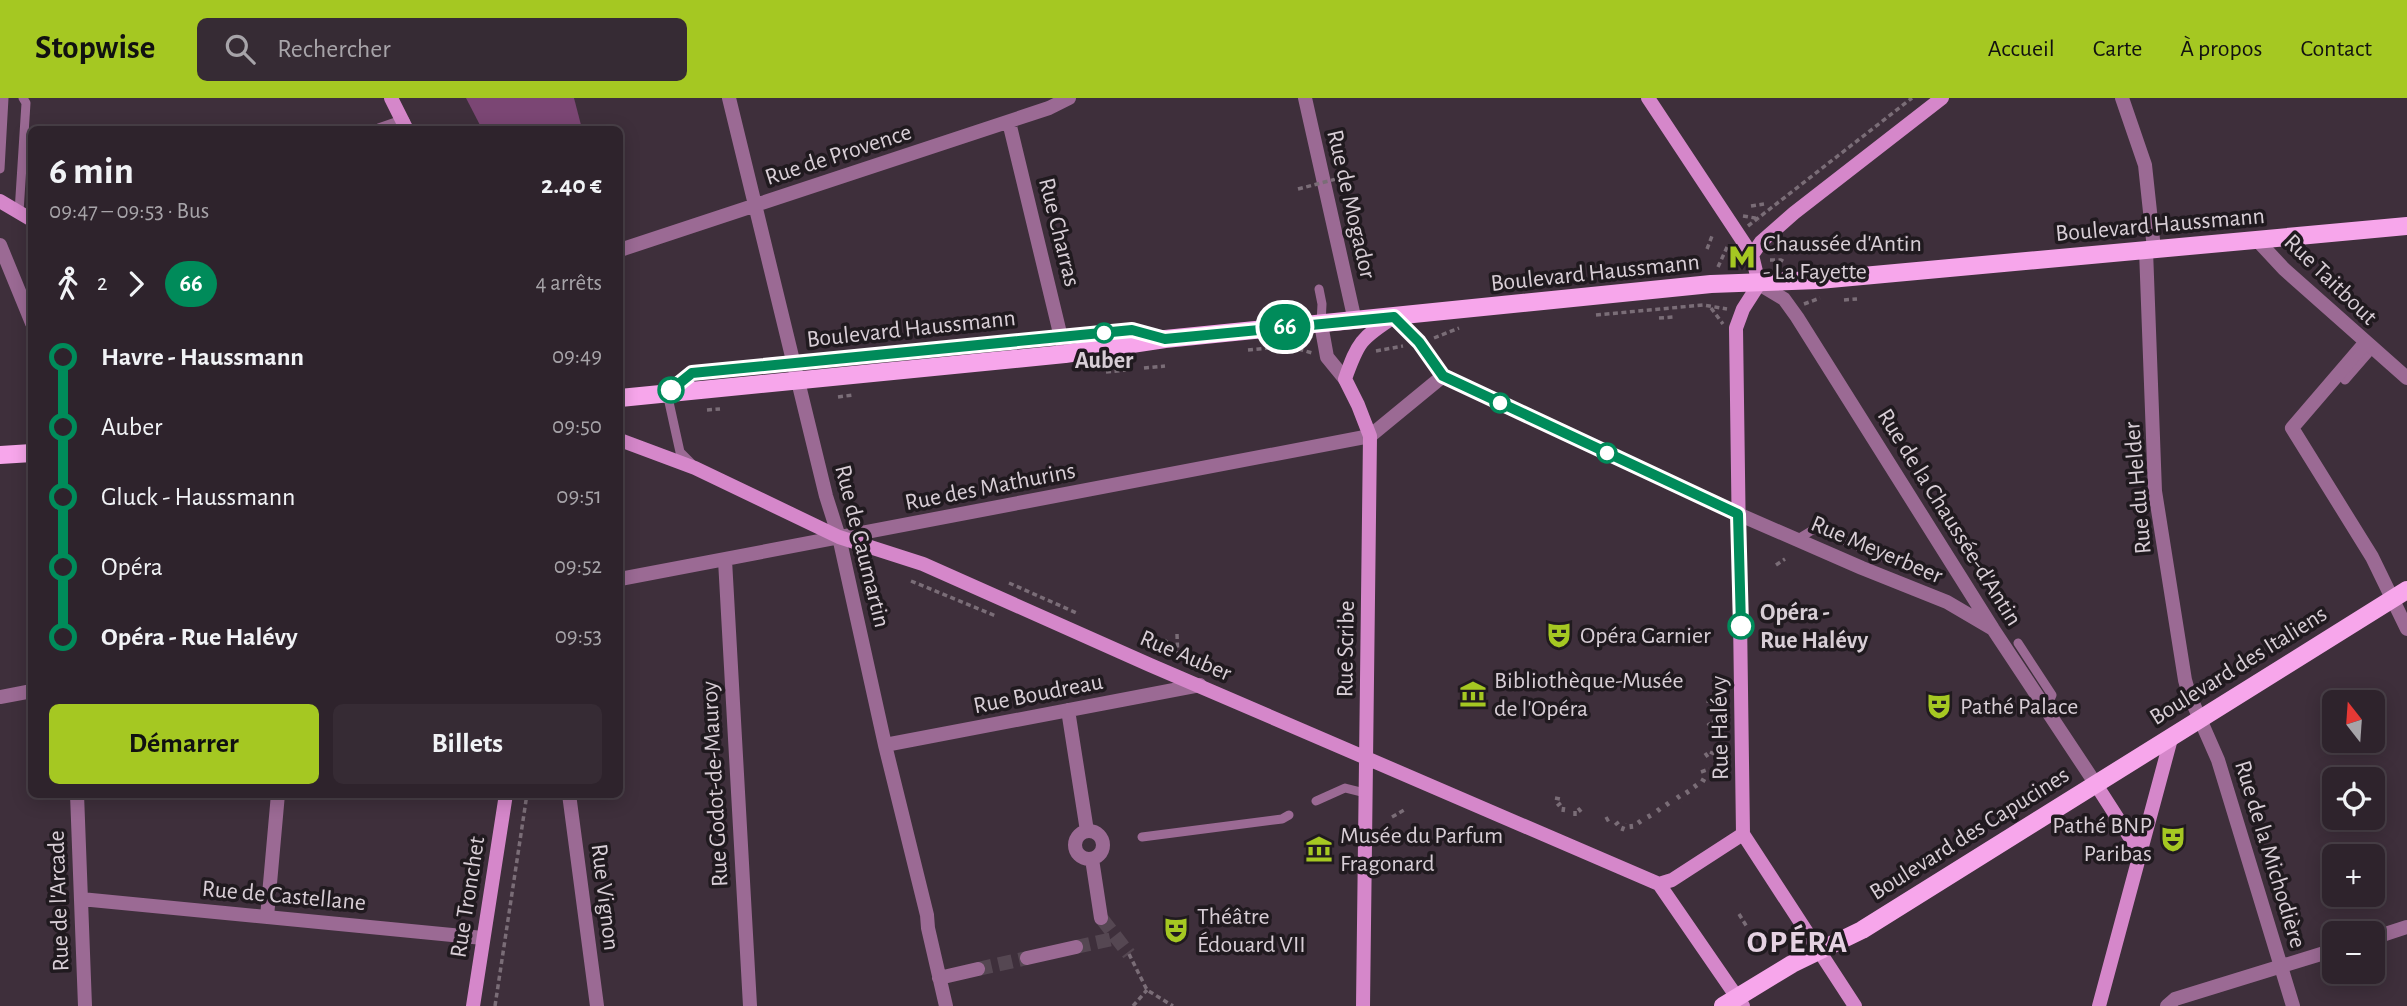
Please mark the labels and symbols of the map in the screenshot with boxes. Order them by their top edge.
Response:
street label: Rue de Provence [762,120,915,190]
street label: Rue de Mogador [1322,127,1380,281]
street label: Rue Charras [1034,175,1084,289]
street label: Boulevard Haussmann [2054,204,2266,246]
street label: Rue Taitbout [2279,230,2382,330]
place label: Chaussée d'Antin - La Fayette [1763,232,1922,284]
metro station icon: Chaussée d'Antin - La Fayette [1727,242,1757,272]
street label: Boulevard Haussmann [1489,250,1701,296]
line badge: 66 [1254,304,1316,350]
street label: Boulevard Haussmann [805,306,1017,352]
marker: Auber [1094,323,1114,343]
place label: Auber [1075,349,1134,373]
unlabelled marker [658,377,684,403]
unlabelled marker [1490,393,1510,413]
street label: Rue de la Chaussée-d'Antin [1872,405,2026,630]
street label: Rue du Helder [2120,420,2156,555]
unlabelled marker [1597,443,1617,463]
street label: Rue des Mathurins [903,459,1077,515]
street label: Rue de Caumartin [830,462,894,630]
street label: Rue Meyerbeer [1807,511,1946,589]
street label: Rue Scribe [1333,600,1359,698]
place label: Opéra - Rue Halévy [1760,601,1868,653]
street label: Boulevard des Italiens [2146,602,2331,730]
marker: Opéra - Rue Halévy [1728,613,1754,639]
theatre icon: Opéra Garnier [1544,620,1574,650]
place label: Opéra Garnier [1580,624,1711,648]
street label: Rue Auber [1136,626,1235,686]
place label: Bibliothèque-Musée de l'Opéra [1494,669,1684,721]
street label: Rue Boudreau [971,670,1105,718]
street label: Rue Halévy [1707,676,1733,780]
museum icon: Bibliothèque-Musée de l'Opéra [1458,679,1488,709]
street label: Rue Godot-de-Mauroy [698,680,732,887]
north arrow [2322,690,2385,752]
theatre icon: Pathé Palace [1924,691,1954,721]
place label: Pathé Palace [1960,695,2078,719]
street label: Rue de la Michodière [2230,758,2310,951]
street label: Boulevard des Capucines [1866,763,2073,905]
place label: Pathé BNP Paribas [2052,814,2152,866]
place label: Musée du Parfum Fragonard [1340,824,1503,876]
theatre icon: Pathé BNP Paribas [2158,824,2188,854]
street label: Rue de l'Arcade [45,830,73,972]
street label: Rue Tronchet [447,834,489,959]
museum icon: Musée du Parfum Fragonard [1304,834,1334,864]
street label: Rue Vignon [587,842,623,952]
street label: Rue de Castellane [201,877,367,915]
place label: Théâtre Édouard VII [1197,905,1306,957]
theatre icon: Théâtre Édouard VII [1161,915,1191,945]
district label: OPÉRA [1747,924,1849,958]

